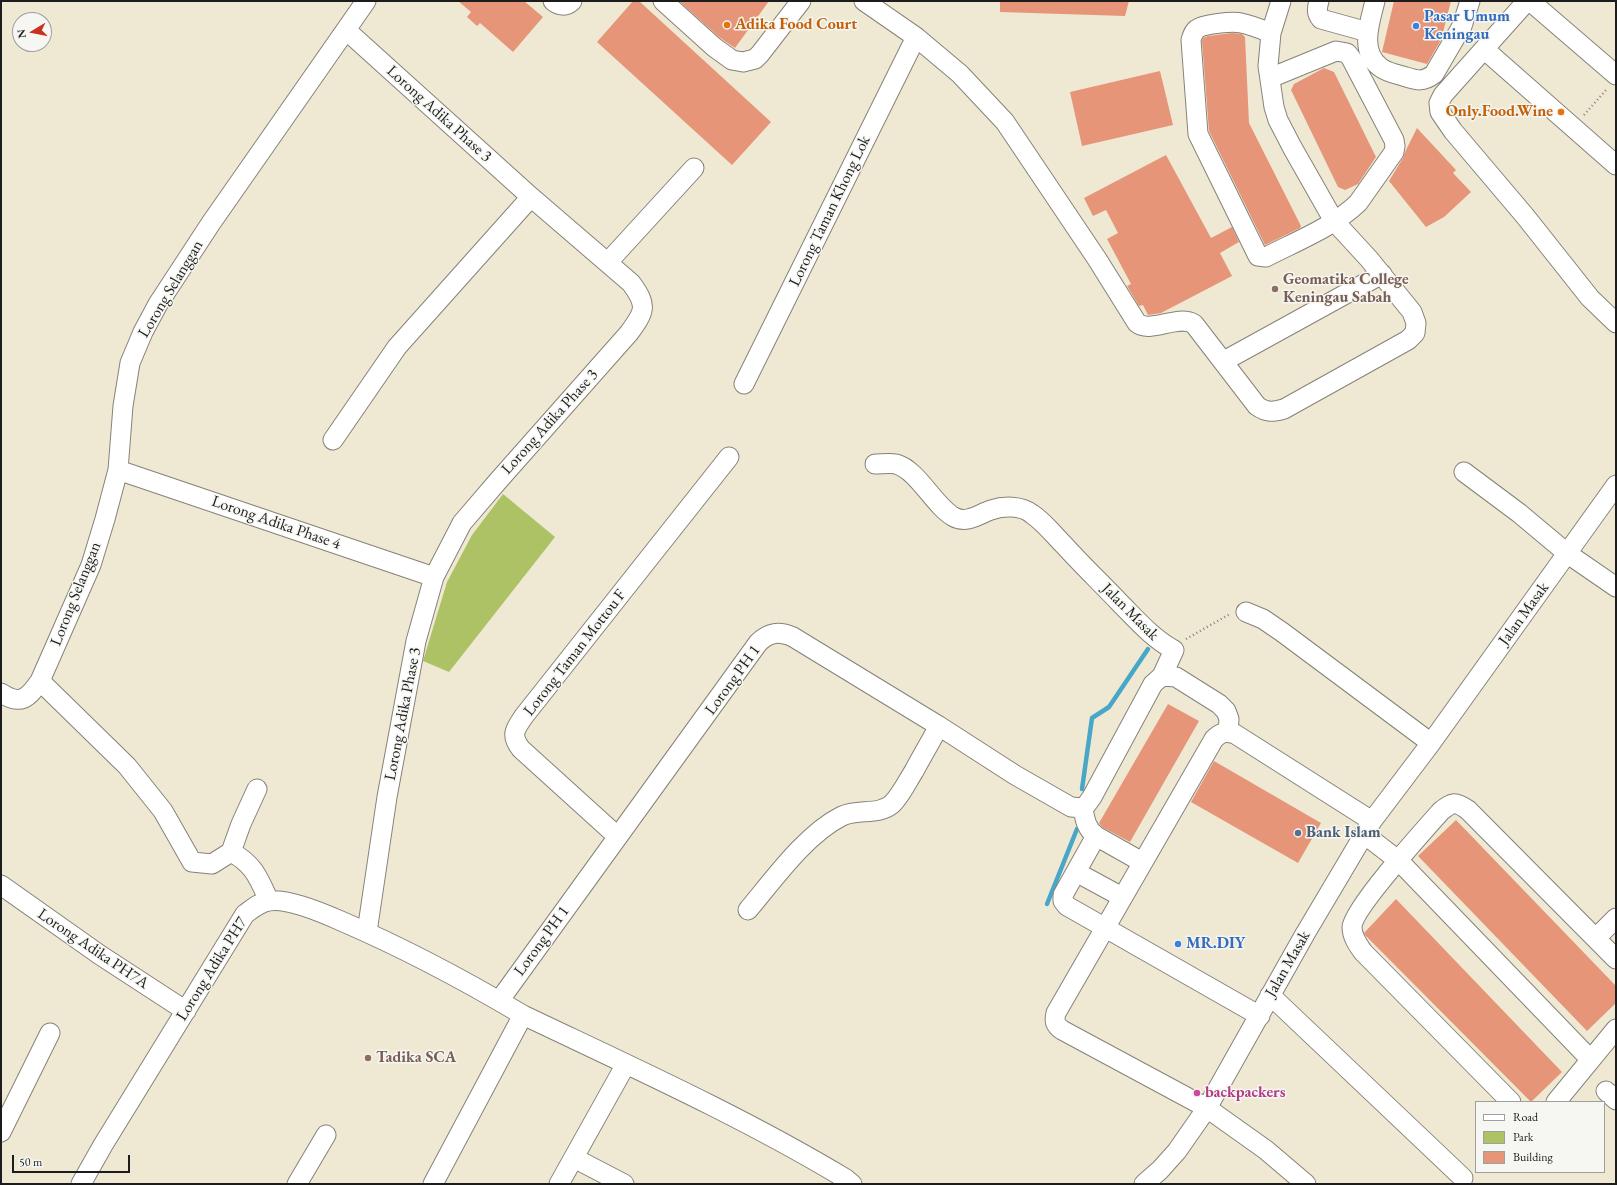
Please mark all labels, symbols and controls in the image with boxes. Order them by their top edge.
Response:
place label: Pasar Umum Keningau [1424,7,1510,45]
north arrow [12,12,52,52]
place label: Adika Food Court [735,15,857,35]
marker: Adika Food Court [722,20,732,30]
marker: Pasar Umum Keningau [1411,21,1421,31]
text: N [14,28,29,40]
street label: Lorong Adika Phase 3 [382,62,496,166]
place label: Only.Food.Wine [1446,102,1553,122]
marker: Only.Food.Wine [1556,107,1566,117]
street label: Lorong Taman Khong Lok [785,133,875,289]
street label: Lorong Selanggan [134,237,208,341]
place label: Geomatika College Keningau Sabah [1283,270,1409,308]
marker: Geomatika College Keningau Sabah [1270,284,1280,294]
street label: Lorong Adika Phase 3 [498,365,602,479]
street label: Lorong Adika Phase 4 [209,492,343,554]
street label: Lorong Selanggan [46,539,106,649]
street label: Jalan Masak [1097,579,1163,645]
street label: Jalan Masak [1495,579,1553,649]
street label: Lorong Taman Mottou F [520,586,630,720]
street label: Lorong PH 1 [701,641,765,719]
street label: Lorong Adika Phase 3 [381,646,425,782]
place label: Bank Islam [1306,823,1381,843]
marker: Bank Islam [1293,828,1303,838]
street label: Lorong PH 1 [510,902,574,980]
street label: Lorong Adika PH7A [34,905,152,993]
street label: Lorong Adika PH7 [172,914,252,1024]
street label: Jalan Masak [1261,927,1315,1001]
place label: MR.DIY [1186,934,1245,954]
marker: MR.DIY [1173,939,1183,949]
place label: Tadika SCA [376,1048,456,1068]
marker: Tadika SCA [363,1053,373,1063]
place label: backpackers [1205,1083,1285,1103]
marker: backpackers [1192,1088,1202,1098]
legend [1475,1101,1605,1173]
text: Road [1513,1109,1538,1125]
text: Park [1513,1129,1533,1145]
scale bar [14,1147,132,1173]
text: Building [1513,1149,1553,1165]
text: 50 m [19,1154,42,1170]

